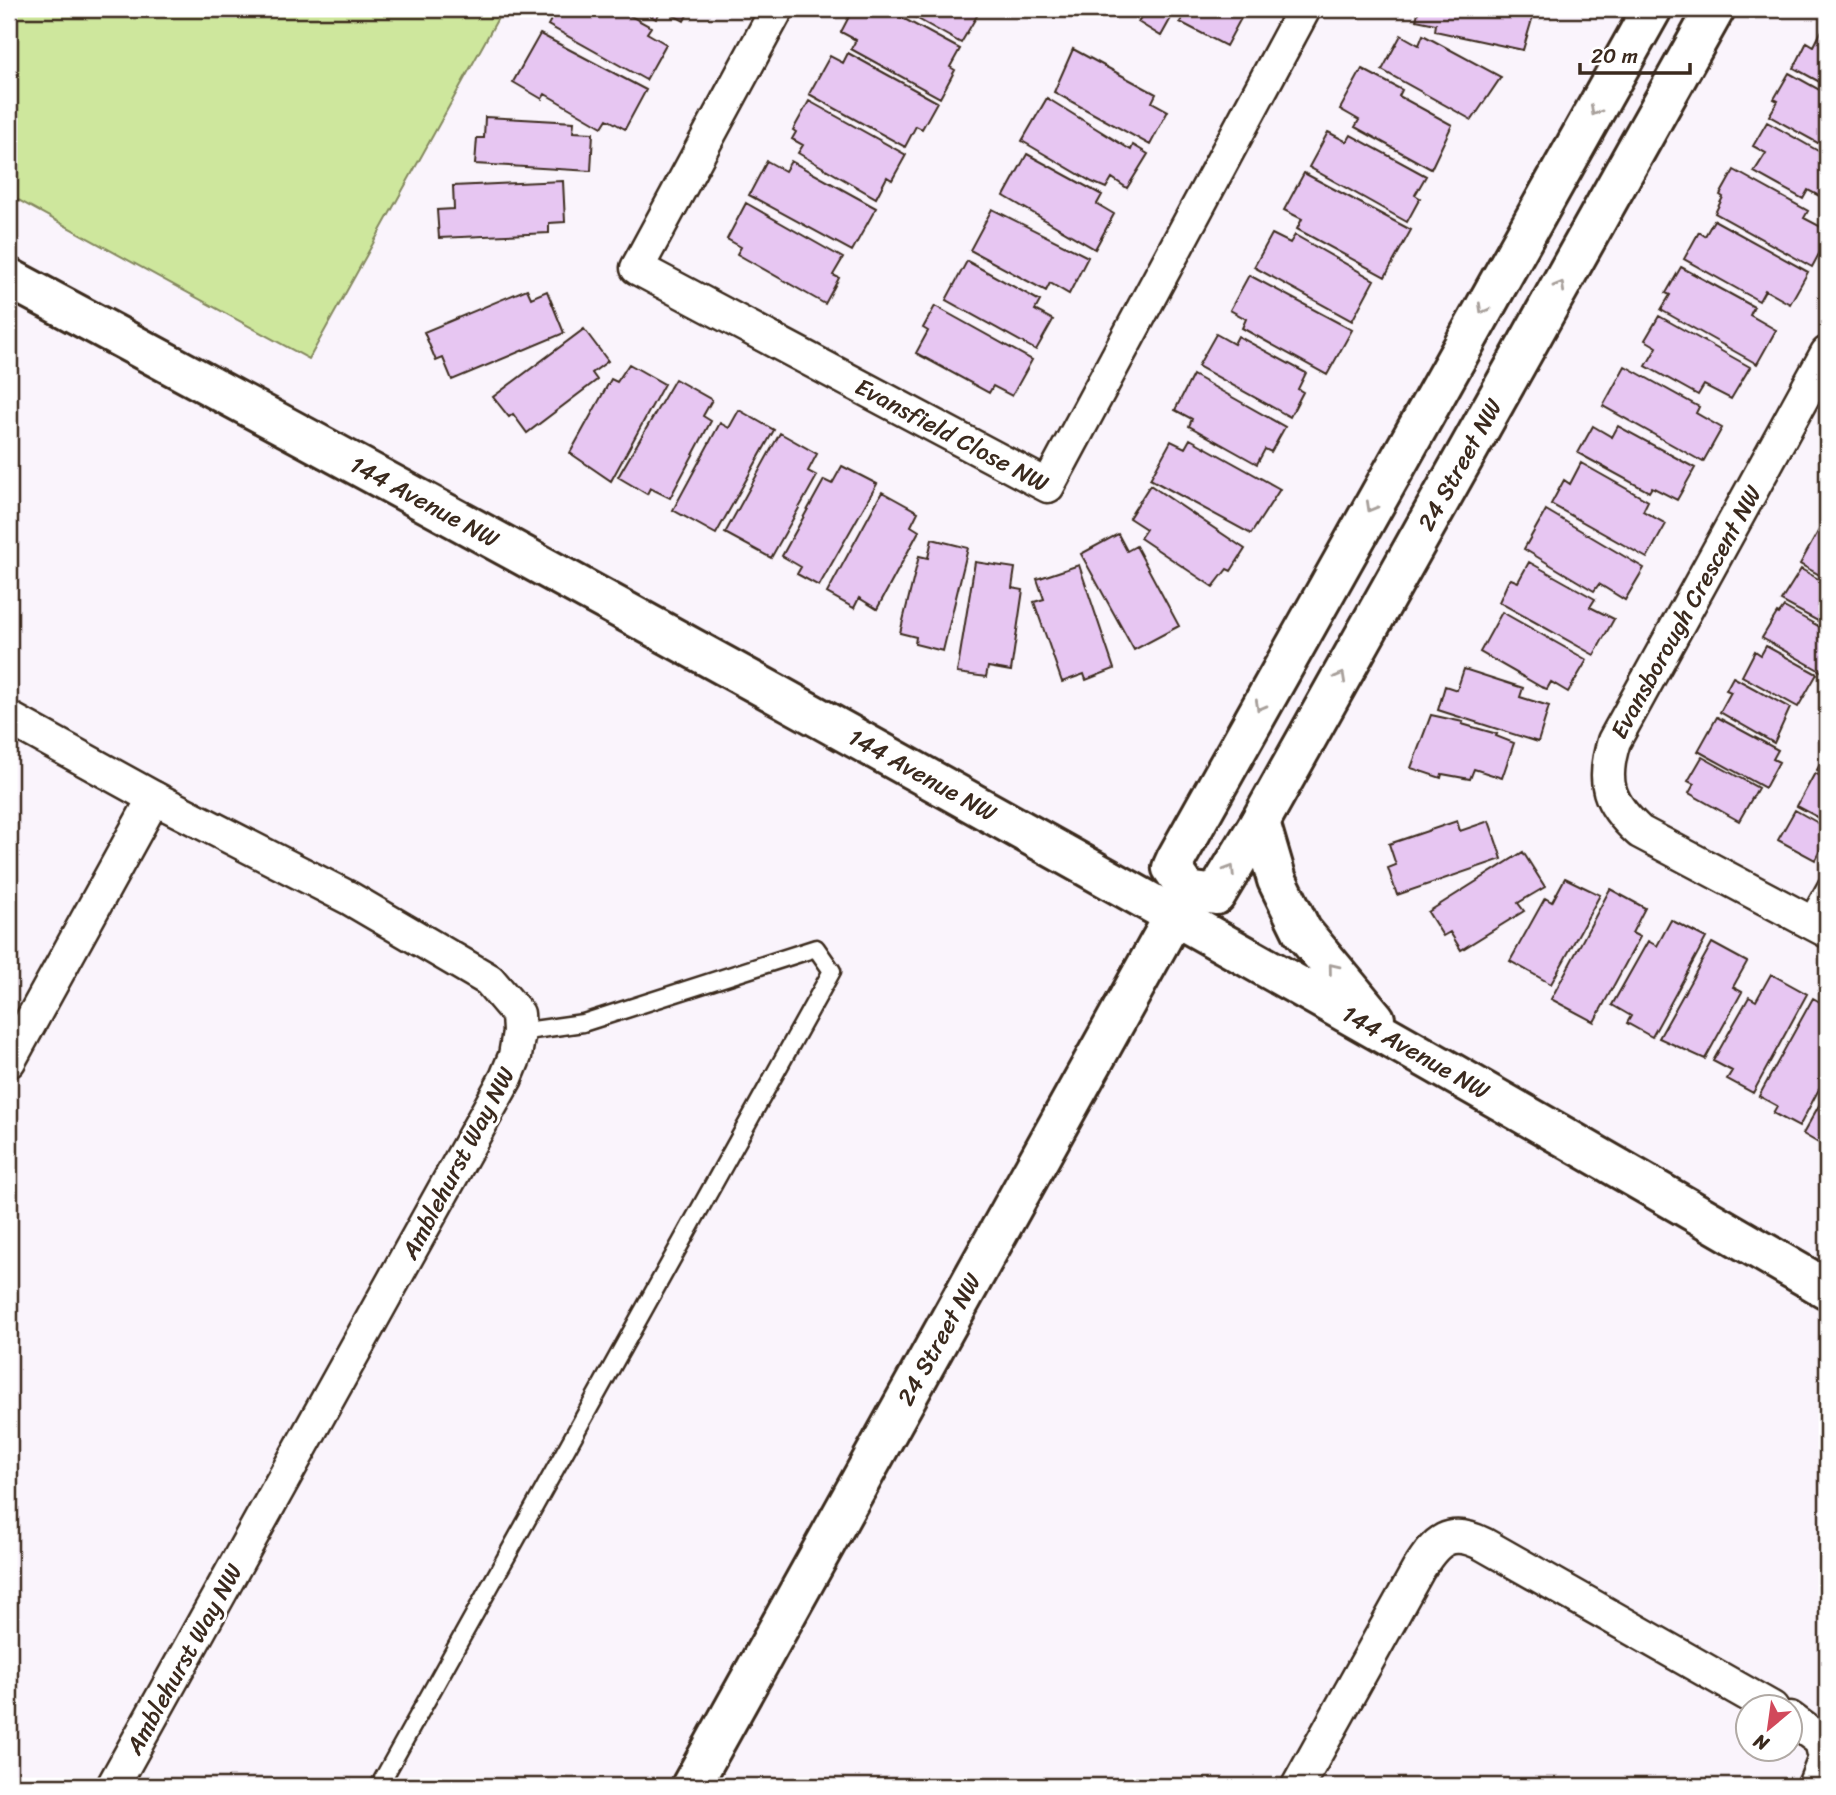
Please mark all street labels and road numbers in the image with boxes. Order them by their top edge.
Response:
street label: Evansfield Close NW [847,366,1057,504]
street label: 24 Street NW [1406,390,1514,539]
street label: 144 Avenue NW [342,444,507,560]
street label: Evansborough Crescent NW [1599,477,1774,747]
street label: 144 Avenue NW [840,717,1005,834]
street label: 144 Avenue NW [1334,993,1498,1111]
street label: Amblehurst Way NW [389,1059,527,1268]
street label: 24 Street NW [885,1265,993,1414]
street label: Amblehurst Way NW [113,1556,254,1763]

